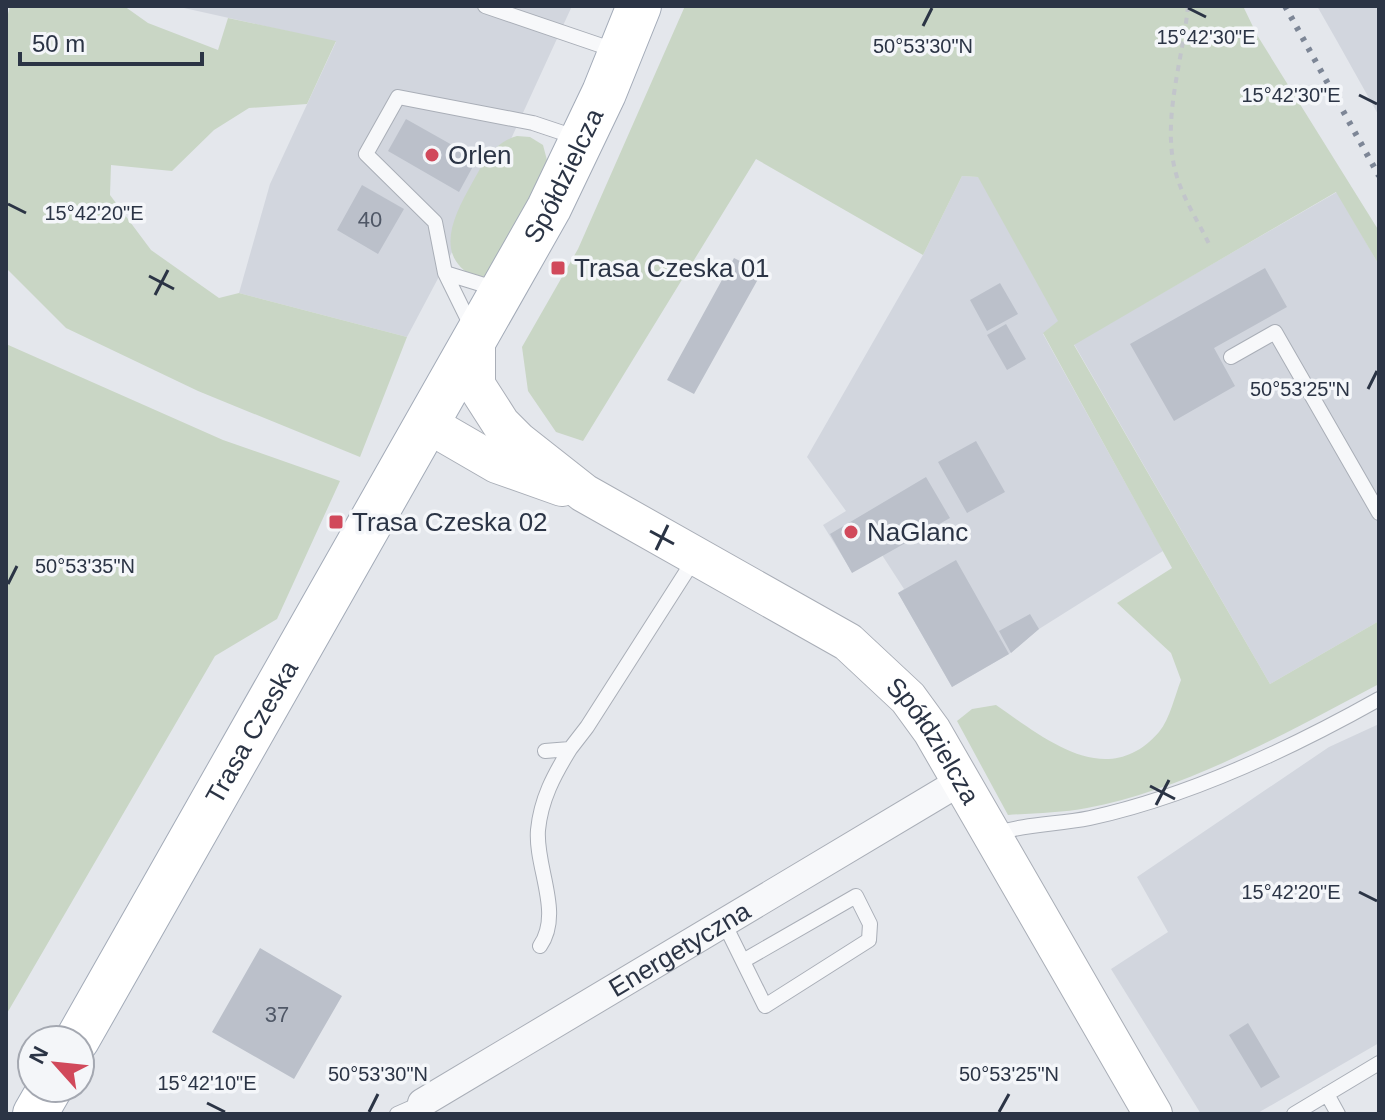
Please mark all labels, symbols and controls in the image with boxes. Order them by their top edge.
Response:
scale bar [20,16,202,66]
text: 15°42'30"E [1157,26,1256,48]
text: 50 m [32,30,85,57]
text: 50°53'30"N [873,35,973,57]
text: 15°42'30"E [1242,84,1341,106]
street label: Spółdzielcza [517,103,610,248]
place label: Orlen [448,140,512,170]
marker: Orlen [423,146,441,164]
text: 15°42'20"E [45,202,144,224]
house number: 40 [358,207,382,232]
place label: Trasa Czeska 01 [574,253,770,283]
marker: Trasa Czeska 01 [549,259,567,277]
text: 50°53'25"N [1250,378,1350,400]
place label: Trasa Czeska 02 [352,507,548,537]
marker: Trasa Czeska 02 [327,513,345,531]
place label: NaGlanc [867,517,968,547]
marker: NaGlanc [842,523,860,541]
text: 50°53'35"N [35,555,135,577]
street label: Trasa Czeska [199,655,304,809]
street label: Spółdzielcza [880,671,986,810]
text: 15°42'20"E [1242,881,1341,903]
street label: Energetyczna [604,895,756,1003]
house number: 37 [265,1002,289,1027]
north arrow [16,1024,96,1104]
text: N [24,1042,53,1068]
text: 50°53'30"N [328,1063,428,1085]
text: 50°53'25"N [959,1063,1059,1085]
text: 15°42'10"E [158,1072,257,1094]

